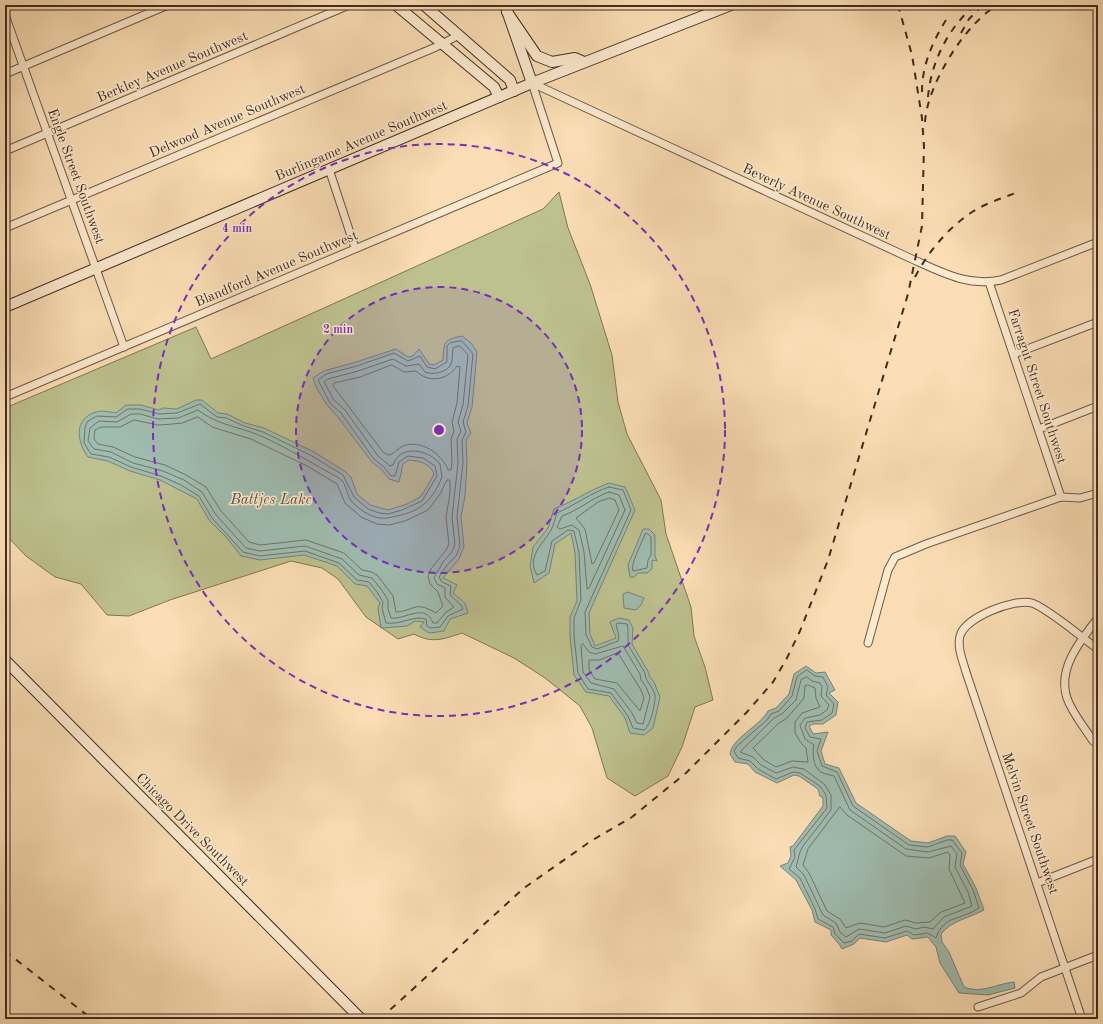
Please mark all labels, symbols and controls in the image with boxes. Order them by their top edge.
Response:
street label: Berkley Avenue Southwest [95,29,250,105]
street label: Delwood Avenue Southwest [147,82,308,160]
street label: Burlingame Avenue Southwest [273,98,450,184]
street label: Engle Street Southwest [45,107,107,246]
street label: Beverly Avenue Southwest [740,161,893,242]
text: 4 min [222,223,252,235]
street label: Blandford Avenue Southwest [193,228,360,310]
street label: Farragut Street Southwest [1005,307,1069,466]
text: 2 min [323,324,353,336]
centre of rings [432,423,446,437]
water label: Battjes Lake [229,493,312,508]
street label: Melvin Street Southwest [999,751,1061,896]
street label: Chicago Drive Southwest [133,771,251,889]

